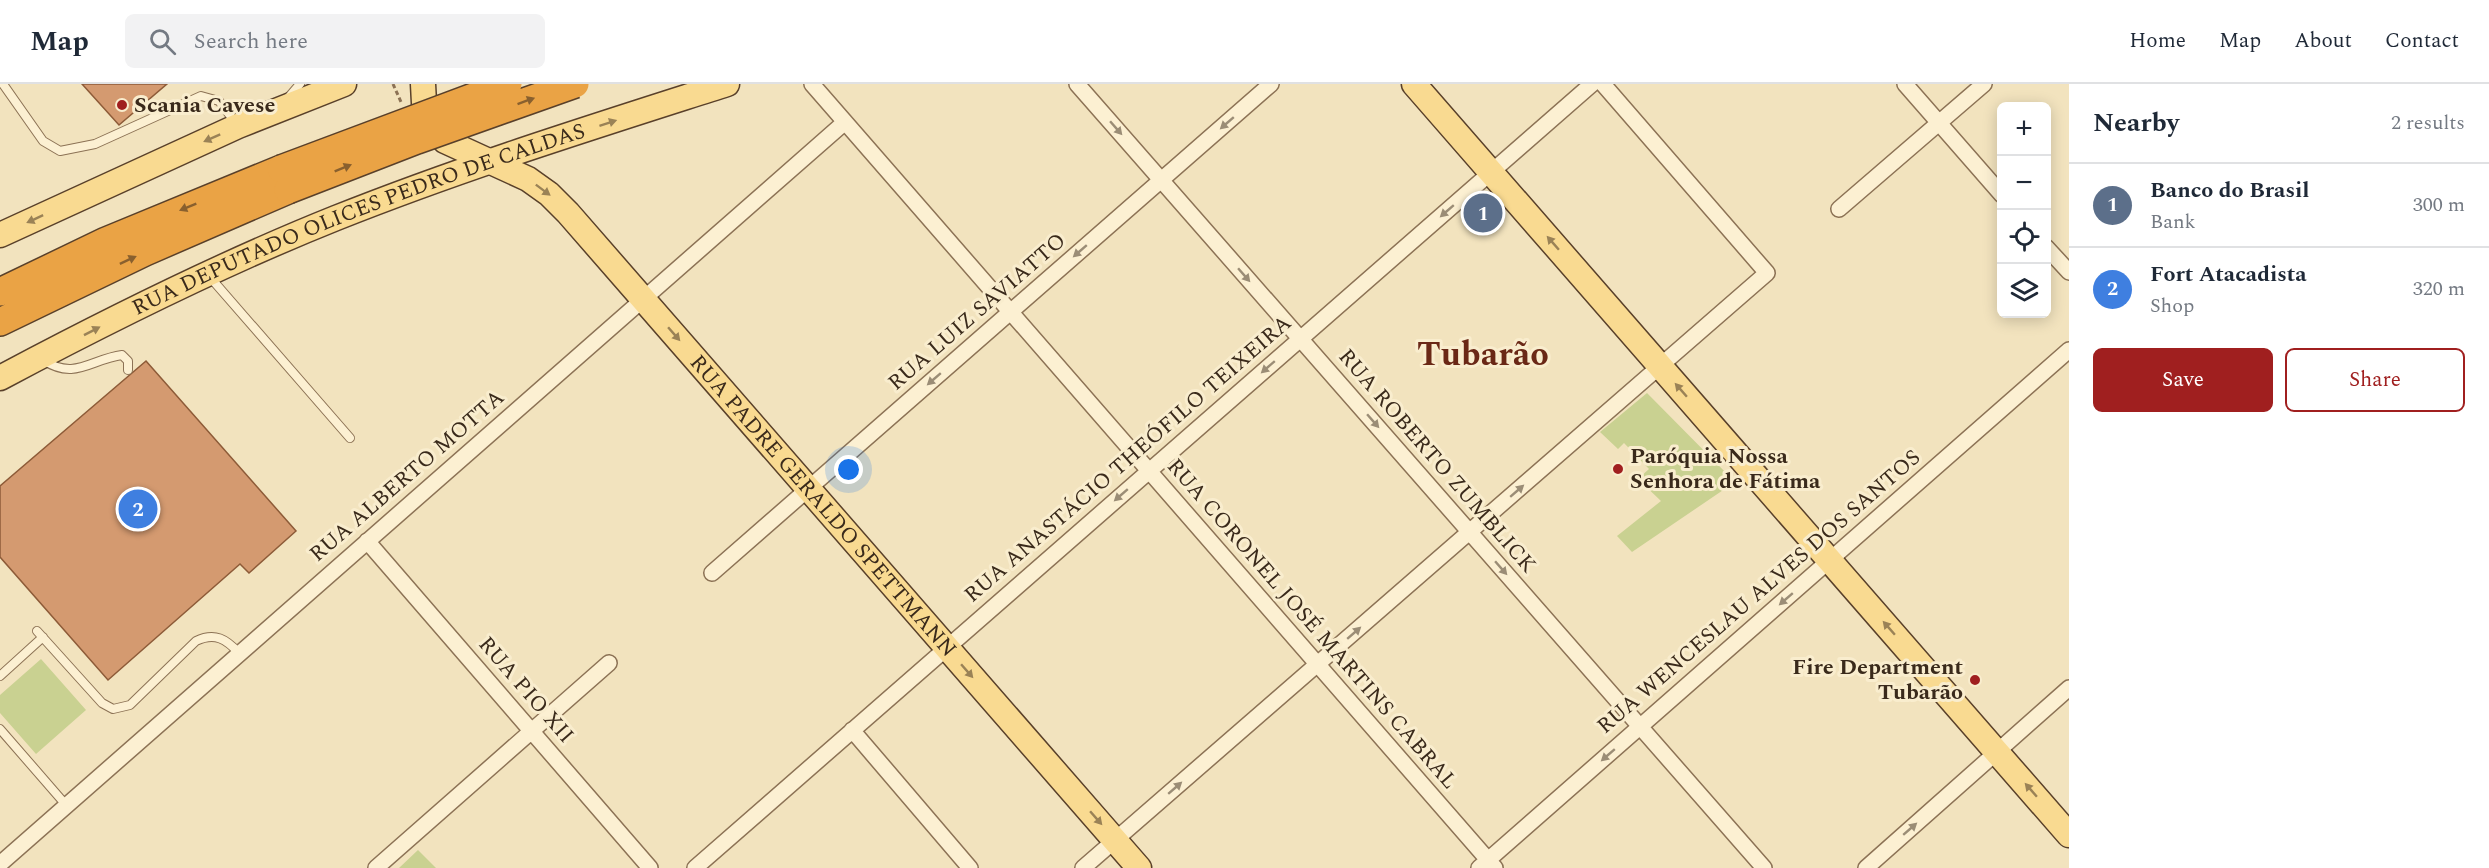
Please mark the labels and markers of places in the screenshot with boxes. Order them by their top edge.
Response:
place label: Scania Cavese [134,89,276,122]
marker: Scania Cavese [115,98,129,112]
pin: 1 [1464,190,1502,236]
place label: Paróquia Nossa Senhora de Fátima [1630,440,1821,498]
marker: Paróquia Nossa Senhora de Fátima [1611,462,1625,476]
pin: 2 [118,486,158,532]
place label: Fire Department Tubarão [1792,651,1963,709]
marker: Fire Department Tubarão [1968,673,1982,687]

